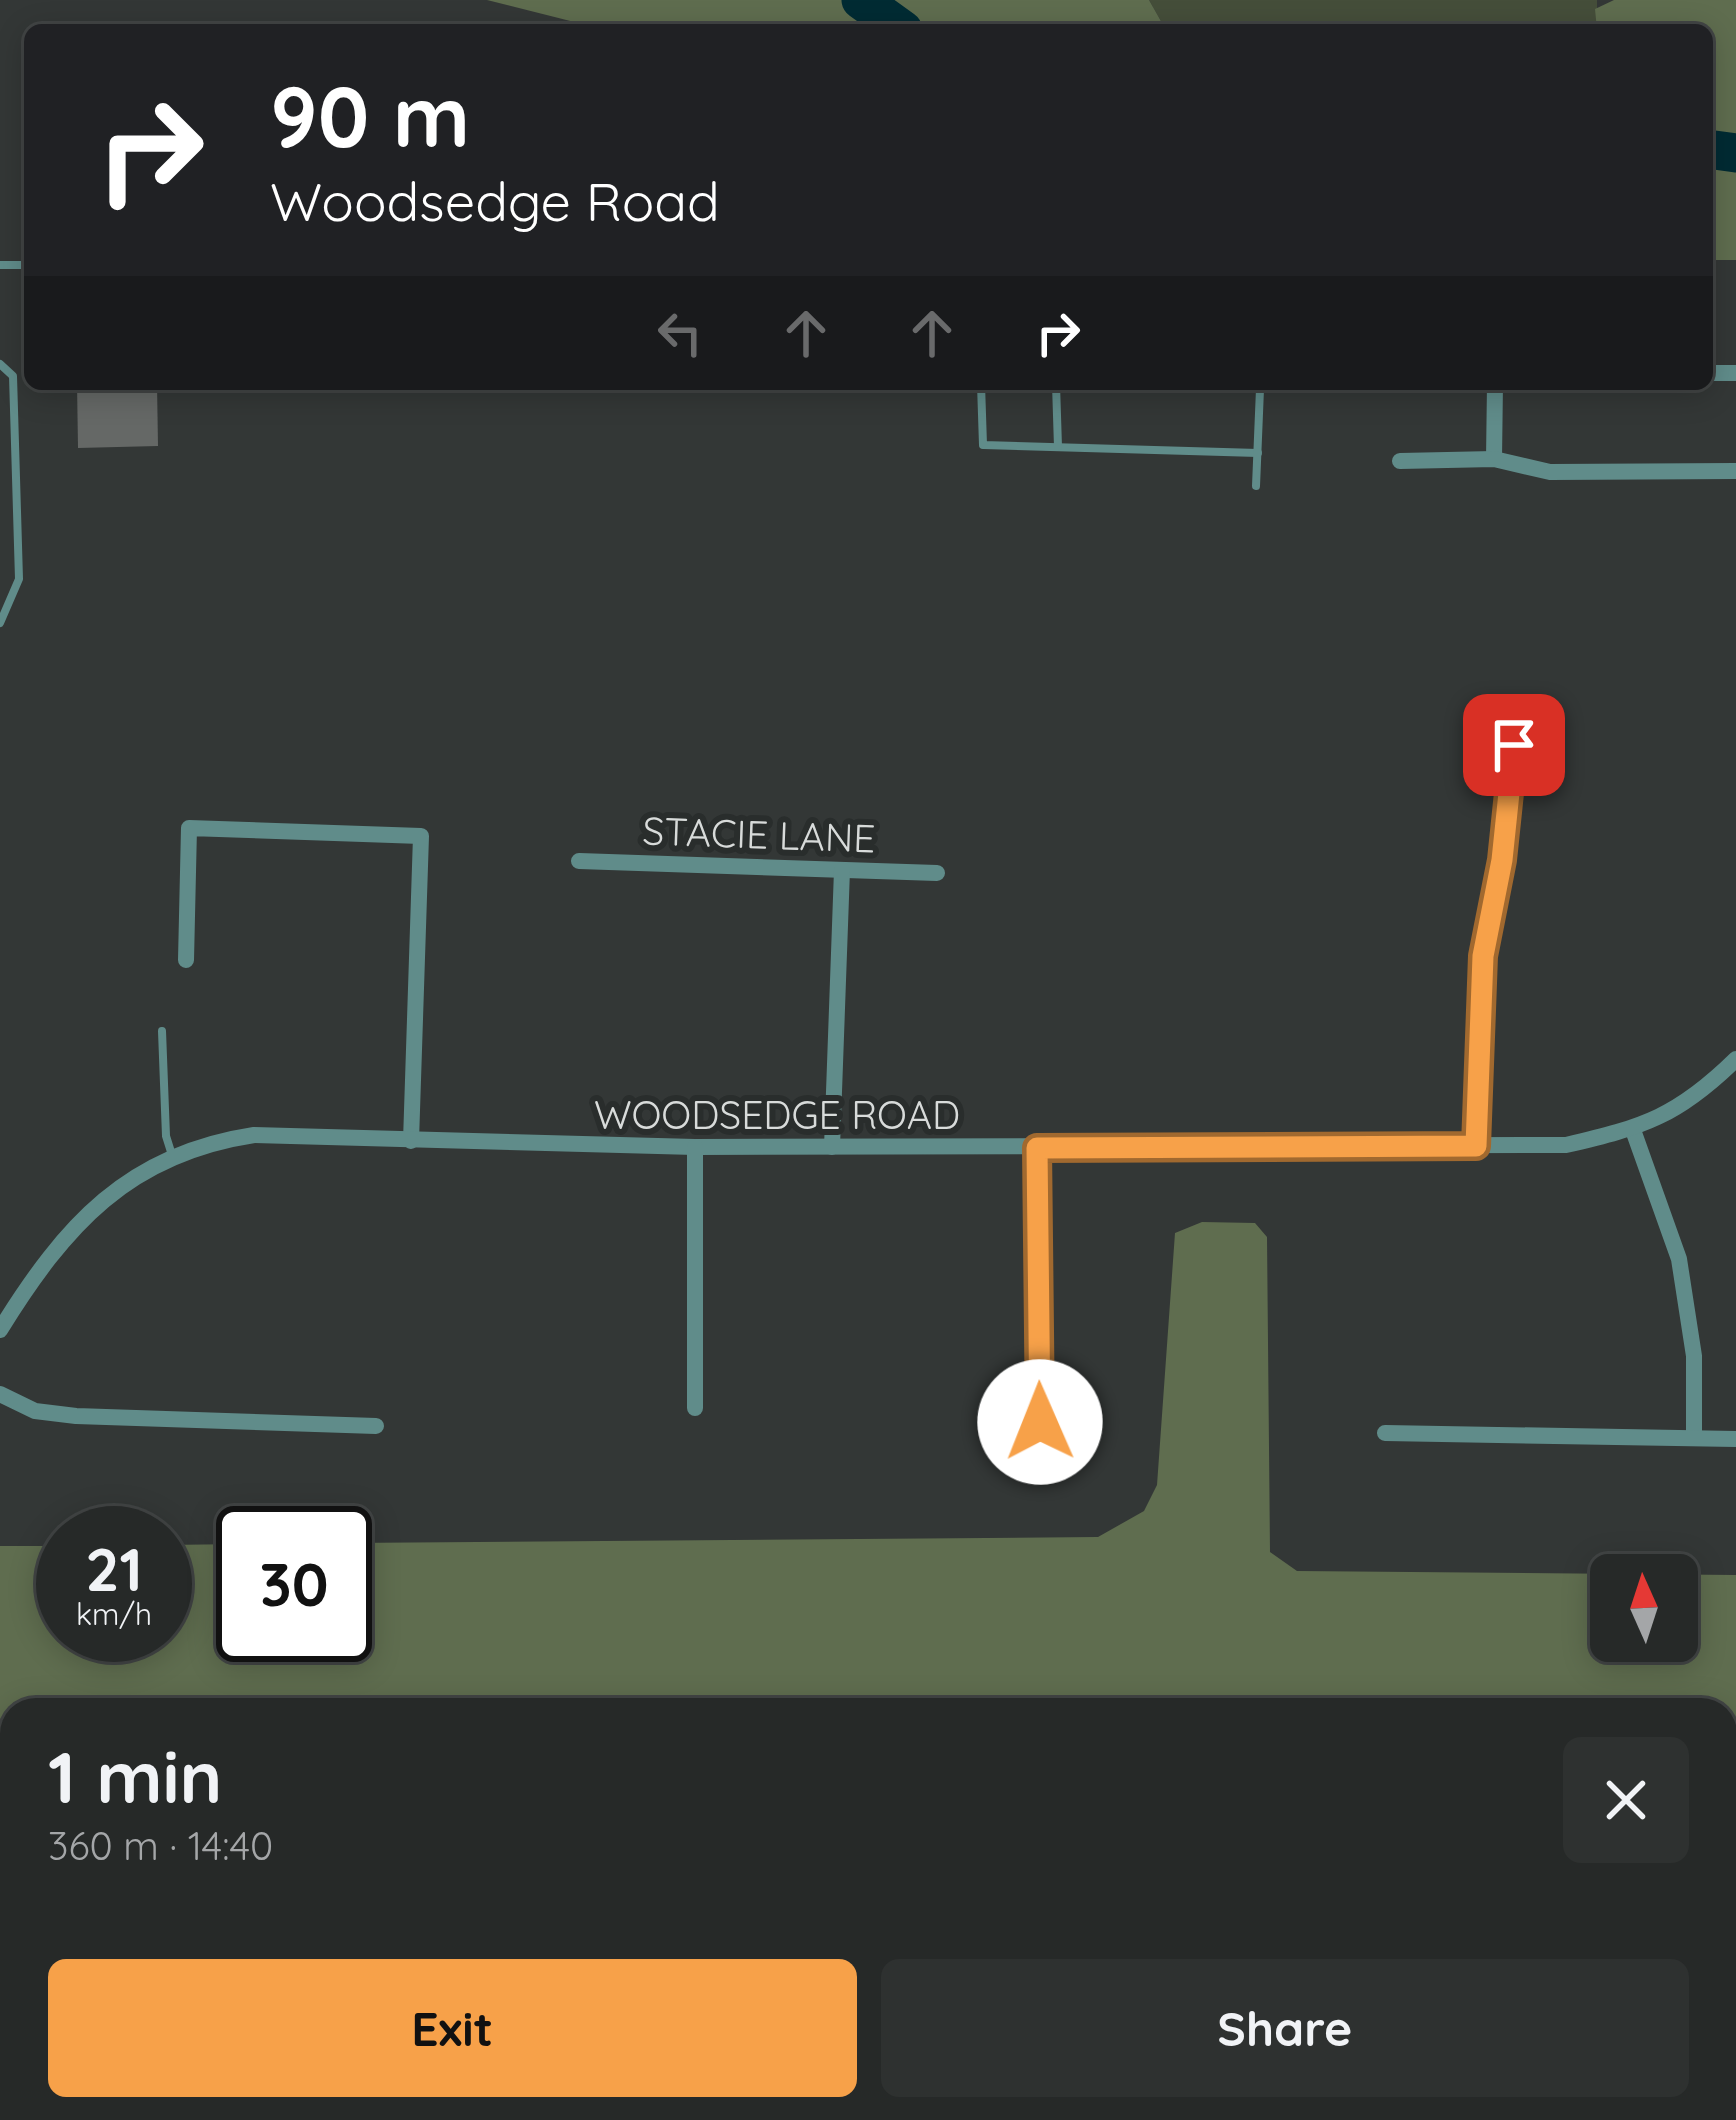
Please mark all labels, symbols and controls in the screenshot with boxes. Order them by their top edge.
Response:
text: 90 m [270,63,470,168]
icon: right [72,72,228,228]
text: Woodsedge Road [270,167,720,235]
icon: left [647,300,713,366]
icon: ahead [773,300,839,366]
icon: ahead [899,300,965,366]
icon: right [1025,300,1091,366]
pin [1463,694,1565,796]
icon: arrive [1481,712,1547,778]
street label: STACIE LANE [642,805,876,863]
street label: WOODSEDGE ROAD [594,1090,960,1139]
position arrow [977,1359,1103,1485]
speed limit sign: 30 [216,1506,372,1662]
text: 21 [85,1531,143,1606]
north arrow [1590,1554,1698,1662]
map controls [1590,1554,1698,1662]
text: km/h [76,1595,152,1633]
text: 1 min [48,1731,222,1821]
button: close [1563,1737,1689,1863]
text: 360 m · 14:40 [48,1821,273,1870]
button: Exit [48,1959,857,2097]
button: Share [881,1959,1689,2097]

